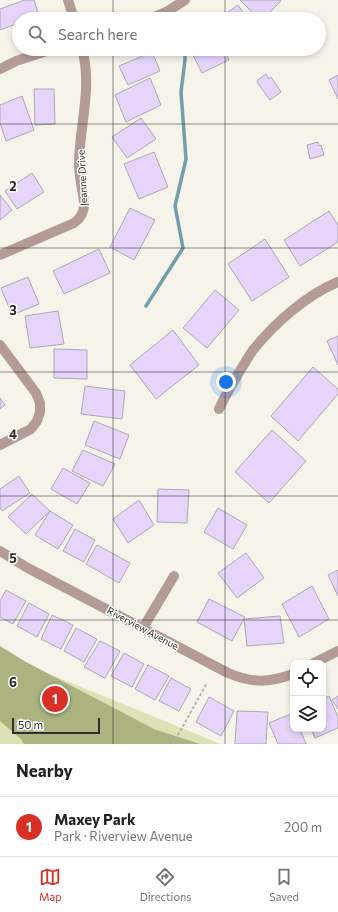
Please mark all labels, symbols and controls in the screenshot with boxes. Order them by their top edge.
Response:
search box [12,12,326,56]
icon: search [26,23,48,45]
text: Search here [58,25,137,43]
street label: Jeanne Drive [75,150,89,206]
text: 2 [9,178,17,194]
text: 3 [9,302,17,318]
your location [216,372,236,392]
text: 4 [9,426,17,442]
text: 5 [9,550,17,566]
street label: Riverview Avenue [105,604,181,652]
map controls [290,660,326,732]
button: locate [290,660,326,696]
text: 6 [9,674,17,690]
pin: 1 [42,684,68,714]
button: layers [290,696,326,732]
scale bar [12,716,100,735]
text: 50 m [18,718,43,731]
text: Nearby [16,760,73,781]
text: Maxey Park [54,810,136,828]
text: 1 [26,819,32,835]
text: 200 m [284,819,322,835]
text: Park · Riverview Avenue [54,828,193,844]
tab: Map [39,866,62,903]
tab: Directions [140,866,191,903]
tab: Saved [269,866,299,903]

